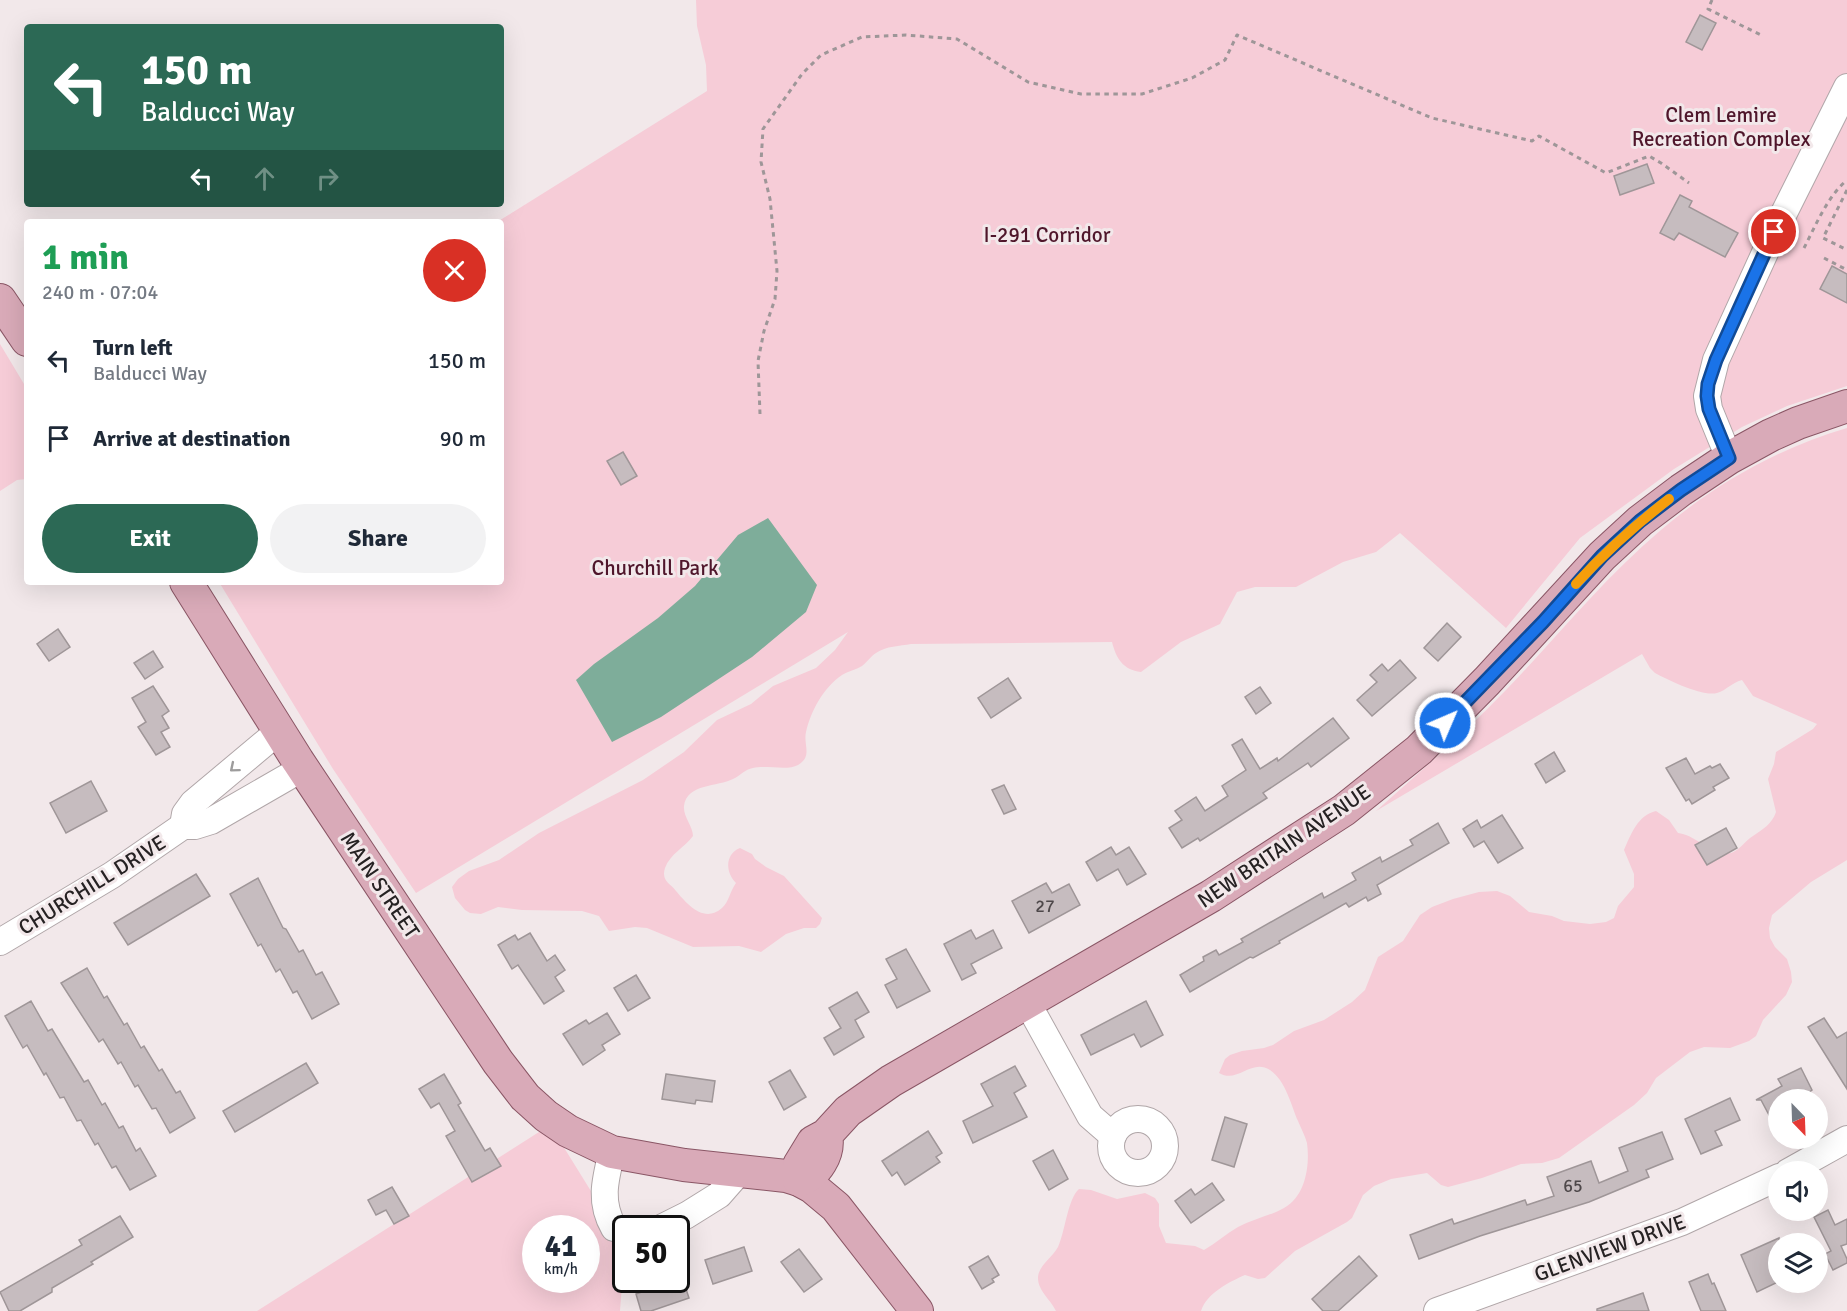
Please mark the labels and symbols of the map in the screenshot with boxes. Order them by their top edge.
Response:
park label: Clem Lemire Recreation Complex [1632,102,1811,152]
pin [1748,206,1799,257]
park label: I-291 Corridor [984,222,1111,248]
park label: Churchill Park [591,555,719,581]
position arrow [1413,691,1477,755]
one-way arrow [230,761,241,772]
street label: NEW BRITAIN AVENUE [1193,778,1375,914]
street label: MAIN STREET [335,827,426,944]
street label: CHURCHILL DRIVE [14,829,170,941]
house number: 27 [1035,895,1055,917]
north arrow [1768,1089,1828,1149]
house number: 65 [1563,1175,1583,1197]
street label: GLENVIEW DRIVE [1531,1209,1689,1287]
speed limit sign: 50 [612,1215,690,1293]

